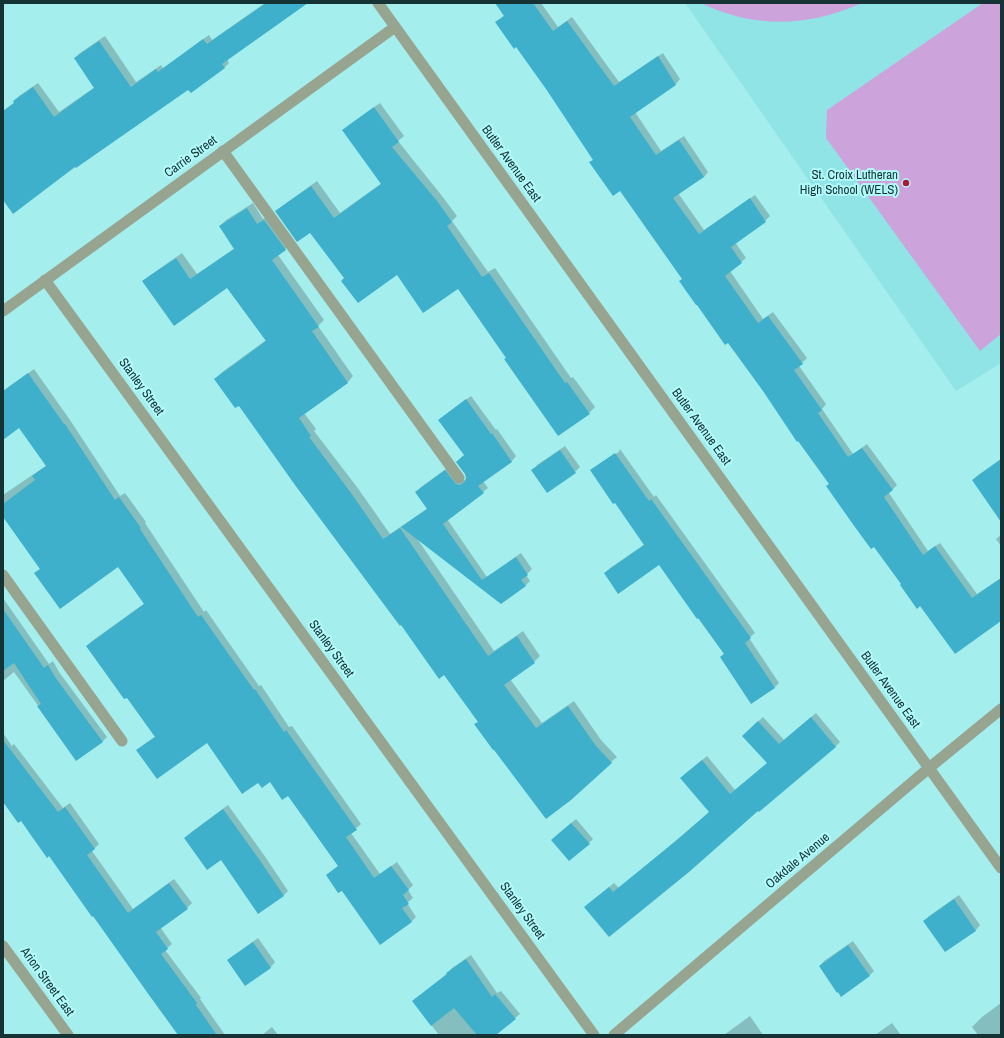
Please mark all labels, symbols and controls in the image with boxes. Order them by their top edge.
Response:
street label: Butler Avenue East [478,123,544,205]
street label: Carrie Street [162,133,220,181]
place label: St. Croix Lutheran High School (WELS) [800,168,898,199]
marker: St. Croix Lutheran High School (WELS) [901,178,911,188]
street label: Stanley Street [115,355,167,419]
street label: Butler Avenue East [668,386,734,468]
street label: Stanley Street [305,617,357,681]
street label: Butler Avenue East [857,649,923,731]
street label: Oakdale Avenue [763,830,833,892]
street label: Stanley Street [496,879,548,943]
street label: Arion Street East [17,945,77,1019]

